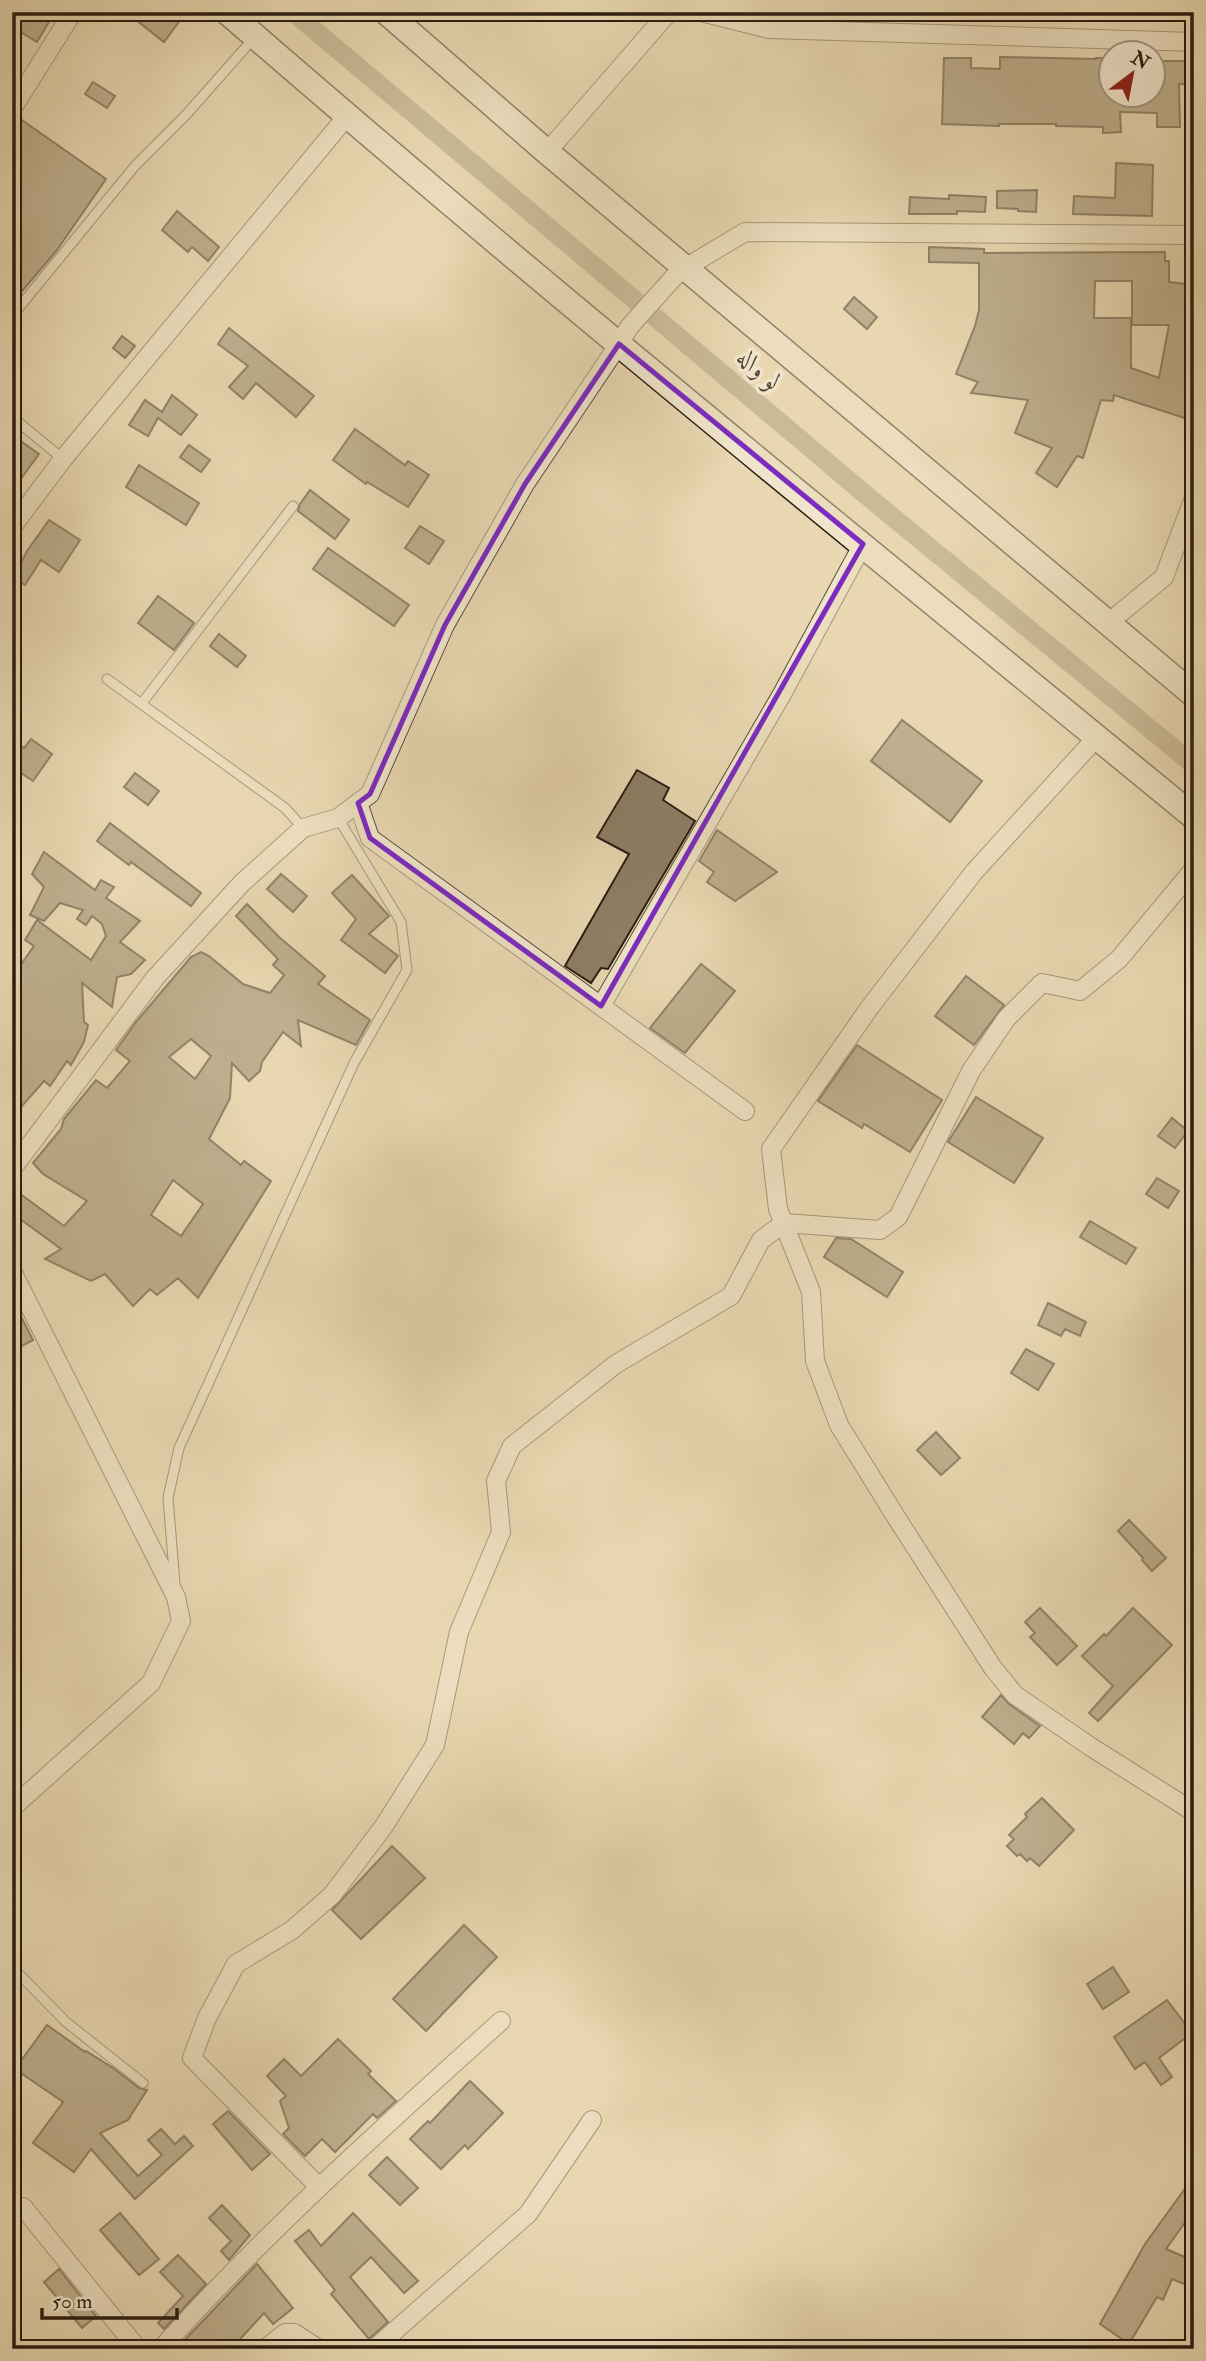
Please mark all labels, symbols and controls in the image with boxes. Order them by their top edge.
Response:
north arrow [1098,38,1168,108]
text: N [1126,45,1155,76]
water label: لو واله [730,342,788,398]
scale bar [42,2277,177,2321]
text: 50 m [52,2288,93,2315]

